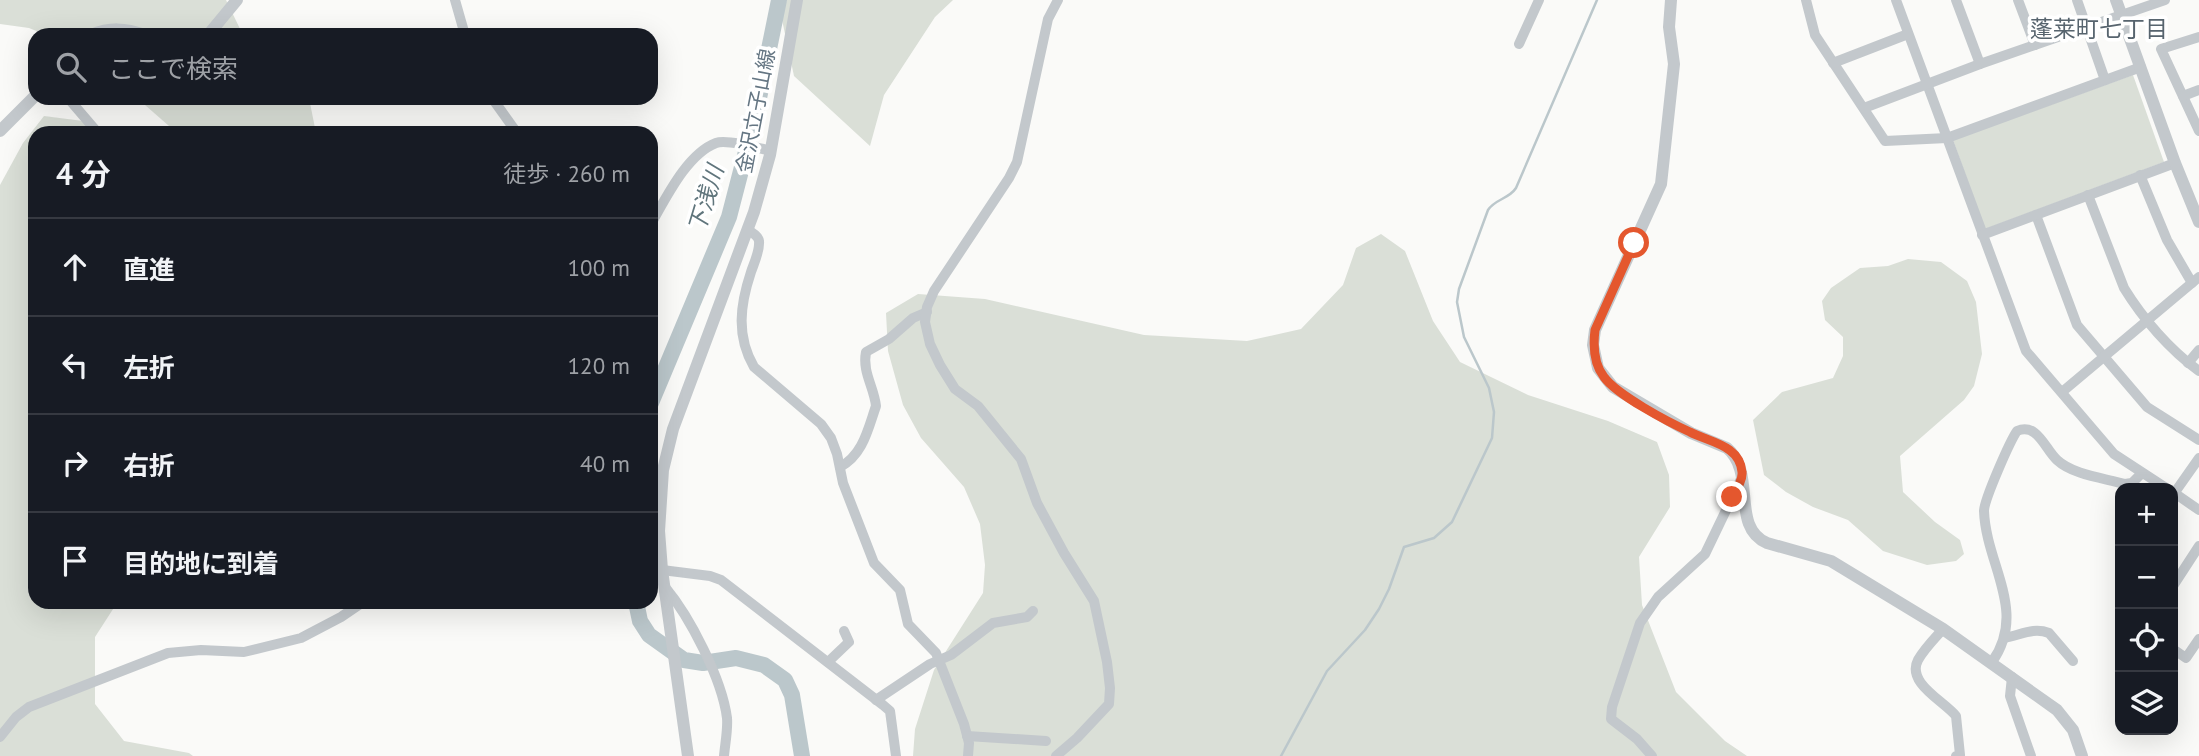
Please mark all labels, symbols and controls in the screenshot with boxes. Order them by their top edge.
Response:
district label: 蓬莱町七丁目 [2030,14,2168,43]
search box [28,28,658,105]
street label: 金沢立子山線 [730,46,781,175]
icon: search [52,48,90,86]
text: ここで検索 [108,52,238,85]
text: 4 分 [56,154,111,193]
text: 徒歩 · 260 m [503,159,630,188]
water label: 下浅川 [682,159,730,236]
route start [1618,227,1649,258]
icon: ahead [56,248,94,286]
text: 直進 [123,253,175,286]
text: 100 m [568,253,630,282]
icon: left [56,346,94,384]
text: 左折 [123,351,175,384]
text: 120 m [568,351,630,380]
icon: right [56,444,94,482]
text: 右折 [123,449,175,482]
text: 40 m [580,449,630,478]
route end [1716,481,1747,512]
map controls [2115,483,2178,735]
button: + [2115,483,2178,546]
icon: arrive [56,542,94,580]
button: − [2115,546,2178,609]
text: 目的地に到着 [123,547,279,580]
button: locate [2115,609,2178,672]
button: layers [2115,672,2178,735]

